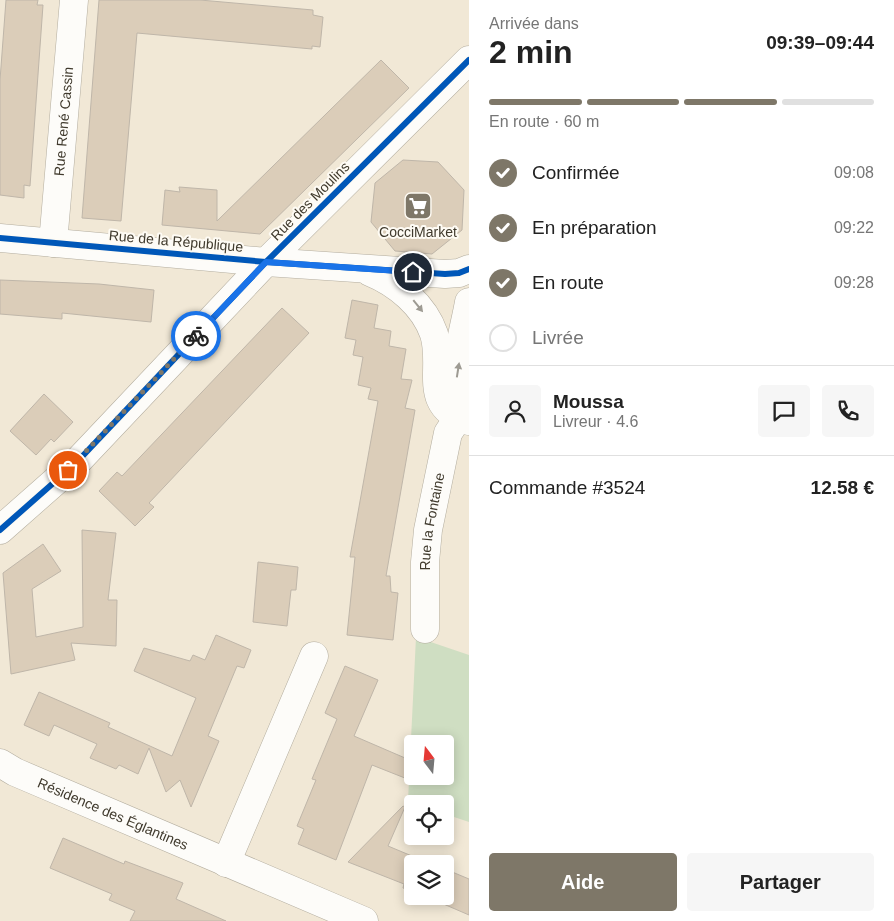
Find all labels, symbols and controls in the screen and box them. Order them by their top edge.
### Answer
text: Arrivée dans [489,15,579,32]
text: 09:39–09:44 [766,32,874,53]
text: 2 min [489,34,573,70]
street label: Rue René Cassin [51,66,76,177]
text: En route · 60 m [489,113,599,130]
street label: Rue des Moulins [267,158,353,244]
icon: check [489,159,517,187]
text: Confirmée [532,162,620,183]
text: 09:08 [834,164,874,181]
supermarket icon: CocciMarket [403,191,433,221]
icon: check [489,214,517,242]
text: En préparation [532,217,657,238]
text: 09:22 [834,219,874,236]
place label: CocciMarket [379,224,457,240]
street label: Rue de la République [108,227,244,255]
pin [392,251,434,293]
icon: home [399,258,427,286]
icon: check [489,269,517,297]
text: En route [532,272,604,293]
text: 09:28 [834,274,874,291]
one-way arrow [412,300,423,313]
courier [171,311,221,361]
icon: bike [182,322,210,350]
text: Livrée [532,327,584,348]
one-way arrow [454,362,462,378]
button: person [489,385,541,437]
button: chat [758,385,810,437]
button: phone [822,385,874,437]
text: Moussa [553,391,624,412]
text: Livreur · 4.6 [553,413,638,430]
pin [47,449,89,491]
icon: bag [54,456,82,484]
street label: Rue la Fontaine [417,471,448,570]
text: Commande #3524 [489,477,645,498]
text: 12.58 € [811,477,874,498]
north arrow [404,735,454,785]
map controls [404,735,454,905]
street label: Résidence des Églantines [35,775,191,853]
button: locate [404,795,454,845]
button: Aide [489,853,677,911]
button: Partager [687,853,874,911]
button: layers [404,855,454,905]

